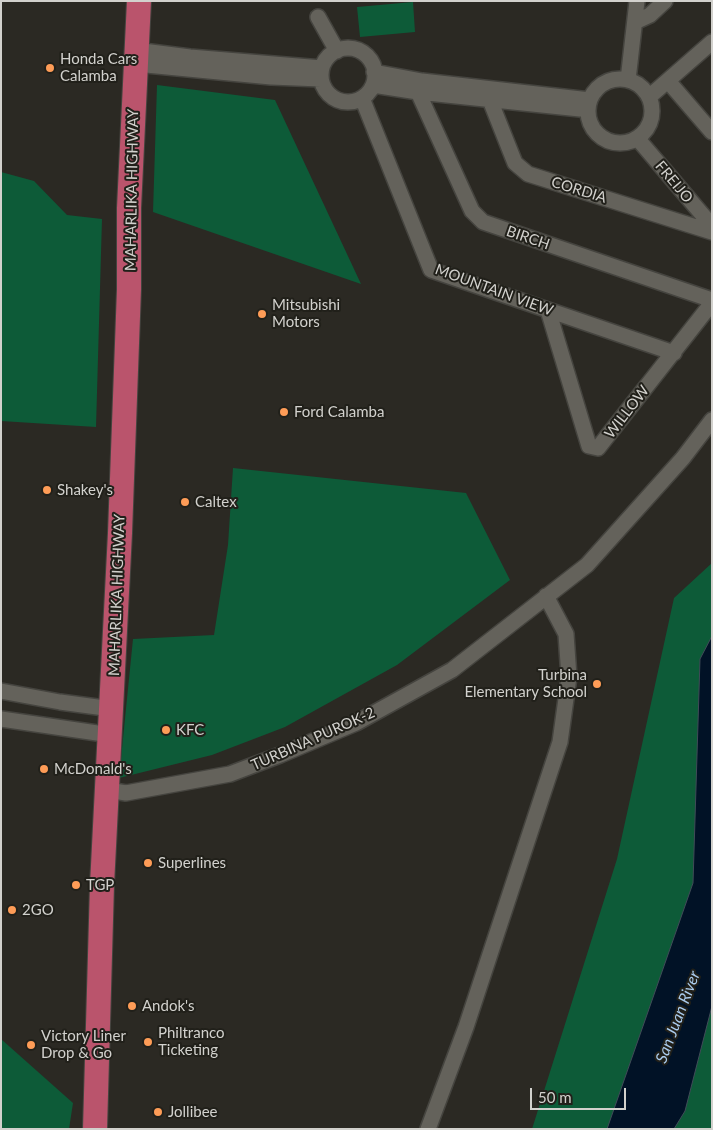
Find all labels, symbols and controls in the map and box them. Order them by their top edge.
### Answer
place label: Honda Cars Calamba [60,50,137,85]
marker: Honda Cars Calamba [44,62,56,74]
street label: MAHARLIKA HIGHWAY [122,109,142,271]
street label: FREIJO [651,157,697,207]
street label: CORDIA [549,173,609,207]
street label: BIRCH [504,222,552,254]
street label: MOUNTAIN VIEW [432,260,556,320]
place label: Mitsubishi Motors [272,296,340,331]
marker: Mitsubishi Motors [256,308,268,320]
street label: WILLOW [601,382,653,442]
place label: Ford Calamba [294,403,384,421]
marker: Ford Calamba [278,406,290,418]
place label: Shakey's [57,481,113,499]
marker: Shakey's [41,484,53,496]
place label: Caltex [195,493,237,511]
marker: Caltex [179,496,191,508]
street label: MAHARLIKA HIGHWAY [105,514,129,676]
place label: Turbina Elementary School [464,666,587,701]
marker: Turbina Elementary School [591,678,603,690]
street label: TURBINA PUROK-2 [248,704,378,774]
place label: KFC [176,721,204,739]
marker: KFC [160,724,172,736]
place label: McDonald's [54,760,132,778]
marker: McDonald's [38,763,50,775]
place label: Superlines [158,854,226,872]
marker: Superlines [142,857,154,869]
place label: TGP [86,876,114,894]
marker: TGP [70,879,82,891]
place label: 2GO [22,901,54,919]
marker: 2GO [6,904,18,916]
water label: San Juan River [652,968,704,1066]
place label: Andok's [142,997,194,1015]
marker: Andok's [126,1000,138,1012]
place label: Philtranco Ticketing [158,1024,225,1059]
place label: Victory Liner Drop & Go [41,1027,126,1062]
marker: Philtranco Ticketing [142,1036,154,1048]
marker: Victory Liner Drop & Go [25,1039,37,1051]
scale bar [533,1078,629,1110]
text: 50 m [538,1088,572,1106]
place label: Jollibee [168,1103,217,1121]
marker: Jollibee [152,1106,164,1118]

